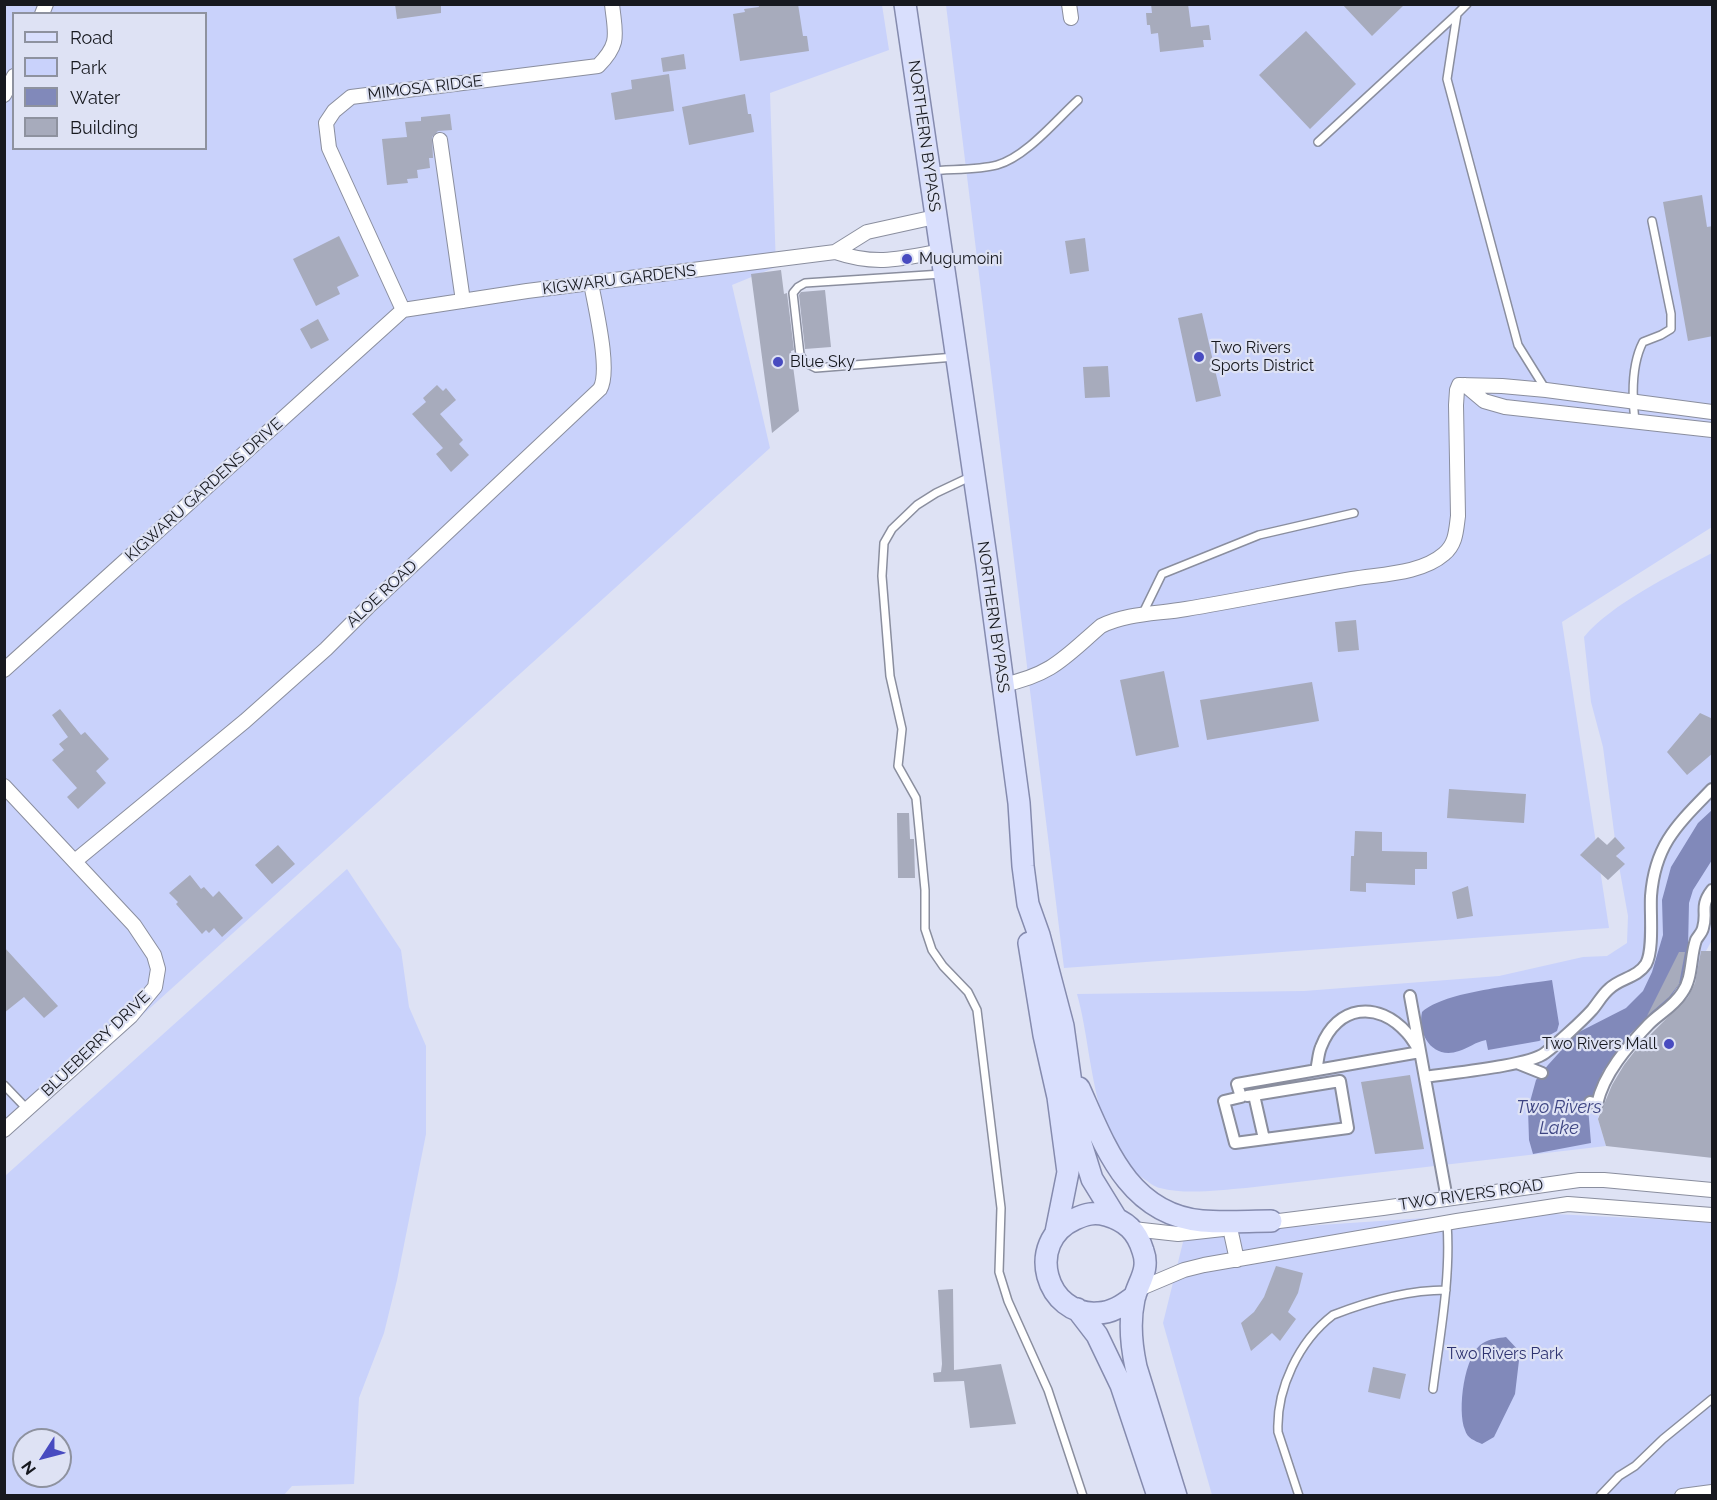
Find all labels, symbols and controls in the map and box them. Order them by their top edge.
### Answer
legend [12,12,207,150]
text: Road [70,27,113,48]
text: Park [70,57,107,78]
street label: NORTHERN BYPASS [904,59,944,213]
street label: MIMOSA RIDGE [367,71,483,105]
text: Water [70,87,120,108]
text: Building [70,117,138,138]
place label: Mugumoini [919,249,1002,269]
marker: Mugumoini [900,252,914,266]
street label: KIGWARU GARDENS [541,261,697,299]
place label: Two Rivers Sports District [1211,338,1314,376]
marker: Two Rivers Sports District [1192,350,1206,364]
place label: Blue Sky [790,352,855,372]
marker: Blue Sky [771,355,785,369]
street label: KIGWARU GARDENS DRIVE [121,414,287,566]
street label: NORTHERN BYPASS [973,540,1013,694]
street label: ALOE ROAD [343,556,421,632]
street label: BLUEBERRY DRIVE [38,987,154,1101]
place label: Two Rivers Mall [1542,1034,1657,1054]
marker: Two Rivers Mall [1662,1037,1676,1051]
water label: Two Rivers Lake [1516,1097,1602,1140]
street label: TWO RIVERS ROAD [1397,1175,1545,1215]
park label: Two Rivers Park [1447,1344,1563,1364]
north arrow [12,1428,72,1488]
text: N [17,1457,40,1478]

